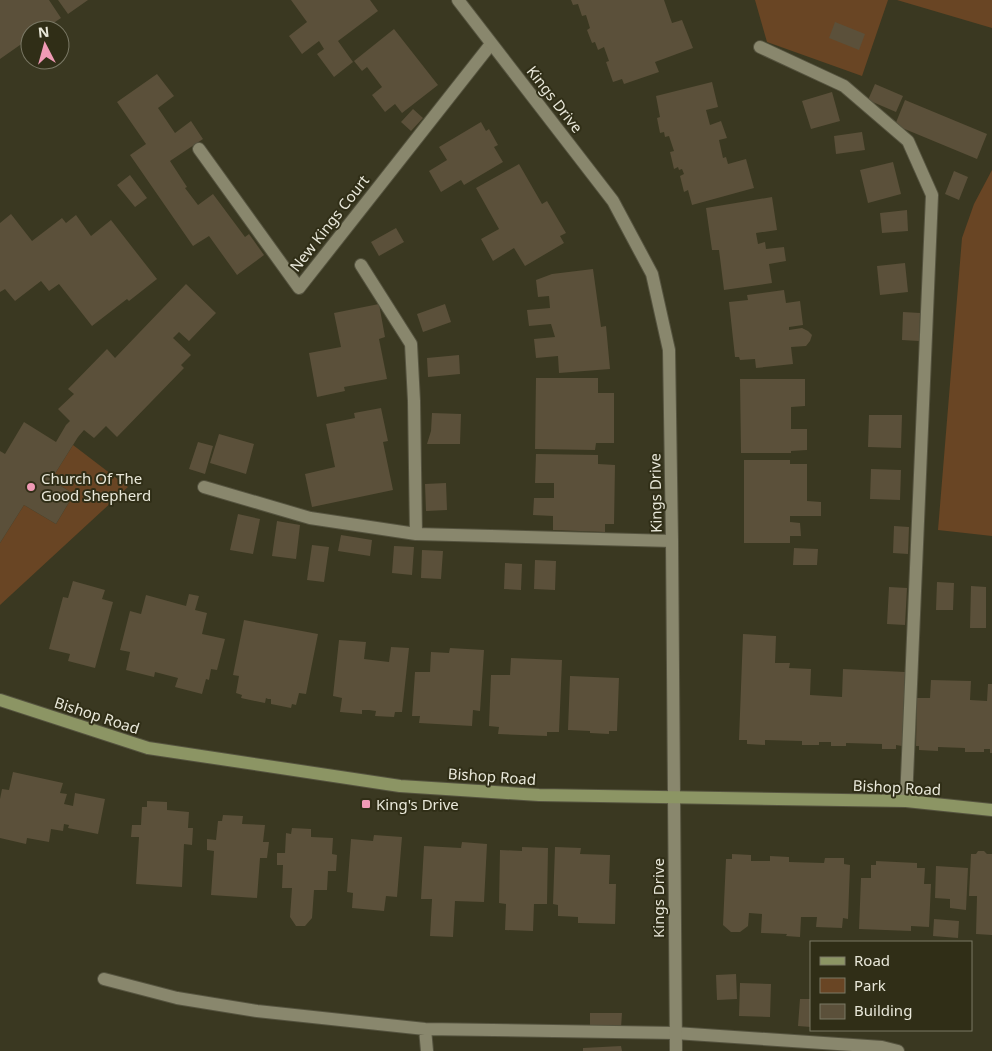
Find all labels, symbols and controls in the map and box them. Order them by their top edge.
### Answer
north arrow [20,20,70,70]
text: N [37,22,50,42]
street label: Kings Drive [523,61,587,137]
street label: New Kings Court [285,170,373,275]
street label: Kings Drive [644,453,666,533]
place label: Church Of The Good Shepherd [41,468,151,505]
marker: Church Of The Good Shepherd [25,481,37,493]
street label: Bishop Road [52,692,142,738]
street label: Bishop Road [447,763,537,789]
street label: Bishop Road [852,775,942,799]
place label: King's Drive [376,794,459,814]
marker: King's Drive [360,798,372,810]
street label: Kings Drive [648,858,668,938]
legend [810,941,972,1031]
text: Road [854,950,890,970]
text: Park [854,975,886,995]
text: Building [854,1000,912,1020]

